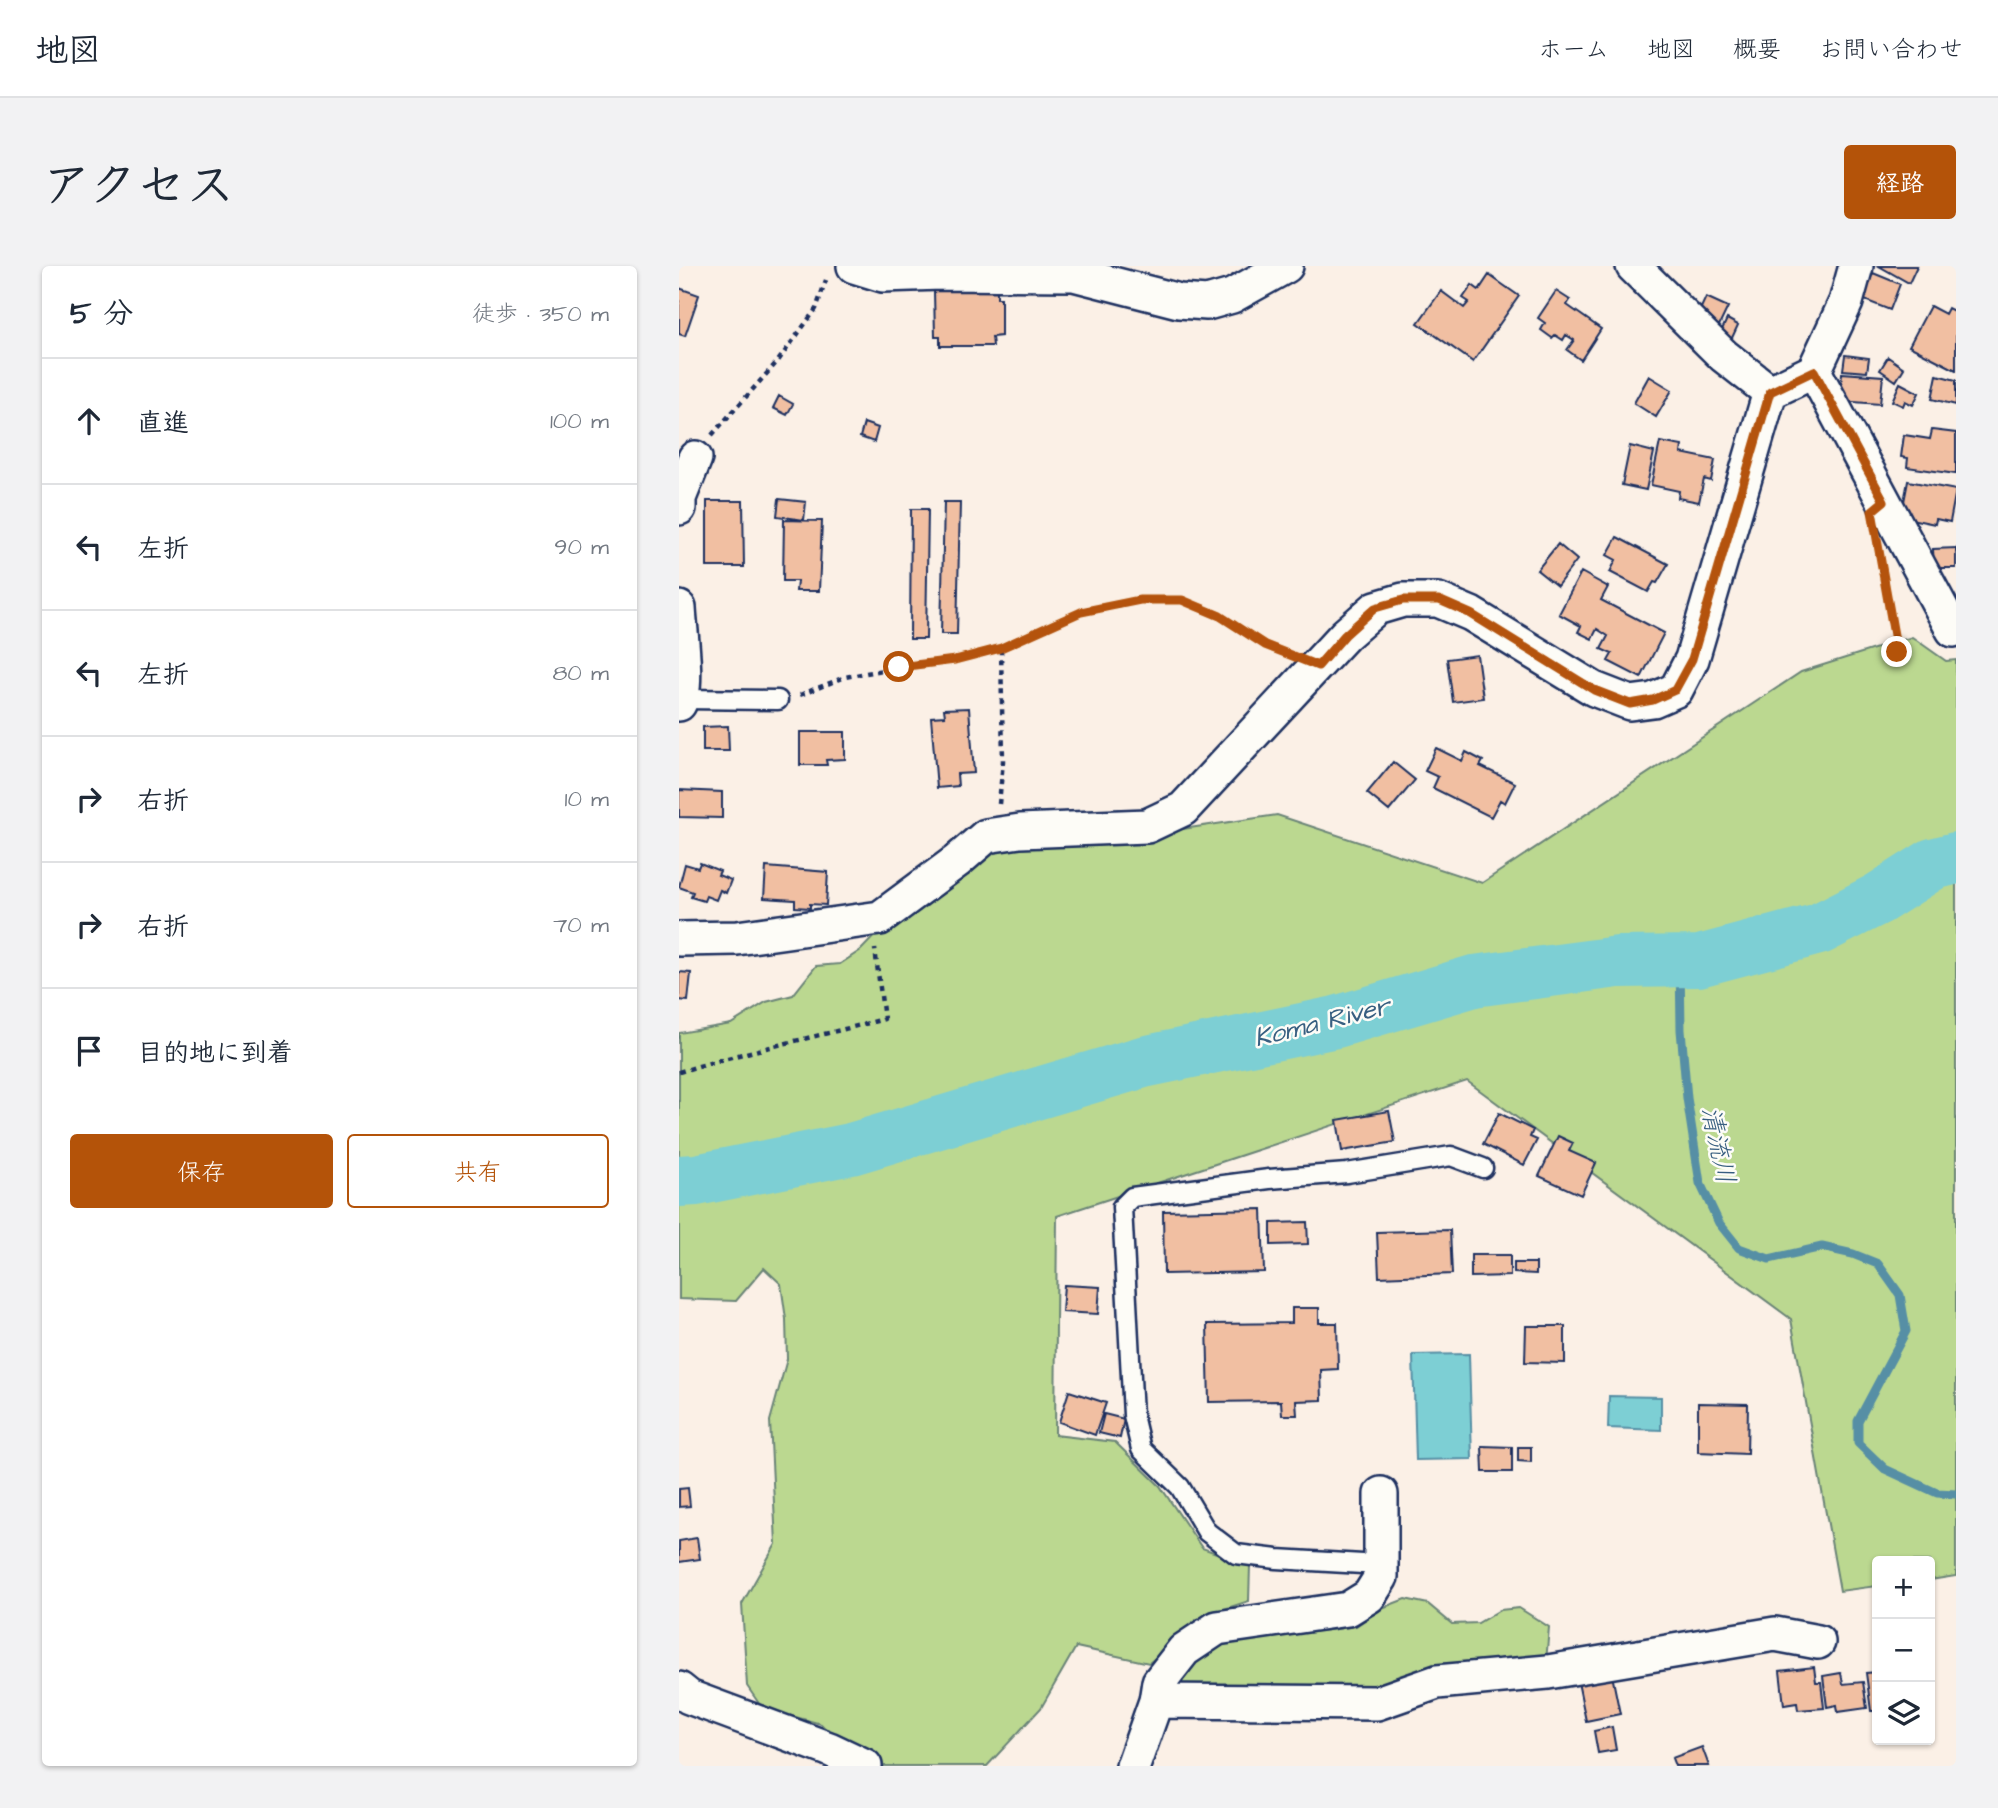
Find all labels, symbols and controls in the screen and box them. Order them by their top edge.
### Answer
text: 地図 [35,28,101,74]
text: ホーム [1538,33,1609,67]
text: 地図 [1647,33,1695,67]
text: 概要 [1733,33,1781,67]
text: お問い合わせ [1819,33,1963,67]
button: 経路 [1844,145,1956,219]
text: アクセス [42,153,235,221]
text: 5 分 [70,293,133,335]
text: 徒歩 · 350 m [472,298,609,330]
icon: ahead [70,402,108,440]
text: 直進 [137,405,189,441]
text: 100 m [550,405,609,437]
icon: left [70,528,108,566]
text: 左折 [137,531,189,567]
text: 90 m [554,531,609,563]
route end [1881,636,1912,667]
route start [883,651,914,682]
icon: left [70,654,108,692]
text: 左折 [137,657,189,693]
text: 80 m [552,657,609,689]
icon: right [70,780,108,818]
text: 右折 [137,783,189,819]
text: 10 m [564,783,609,815]
icon: right [70,906,108,944]
text: 右折 [137,909,189,945]
text: 70 m [553,909,609,941]
water label: Koma River [1250,987,1396,1056]
icon: arrive [70,1032,108,1070]
text: 目的地に到着 [137,1035,293,1071]
water label: 清流川 [1692,1103,1744,1187]
button: 保存 [70,1134,333,1208]
button: 共有 [347,1134,609,1208]
map controls [1872,1556,1935,1745]
button: + [1872,1556,1935,1619]
button: − [1872,1619,1935,1682]
button: layers [1872,1682,1935,1745]

